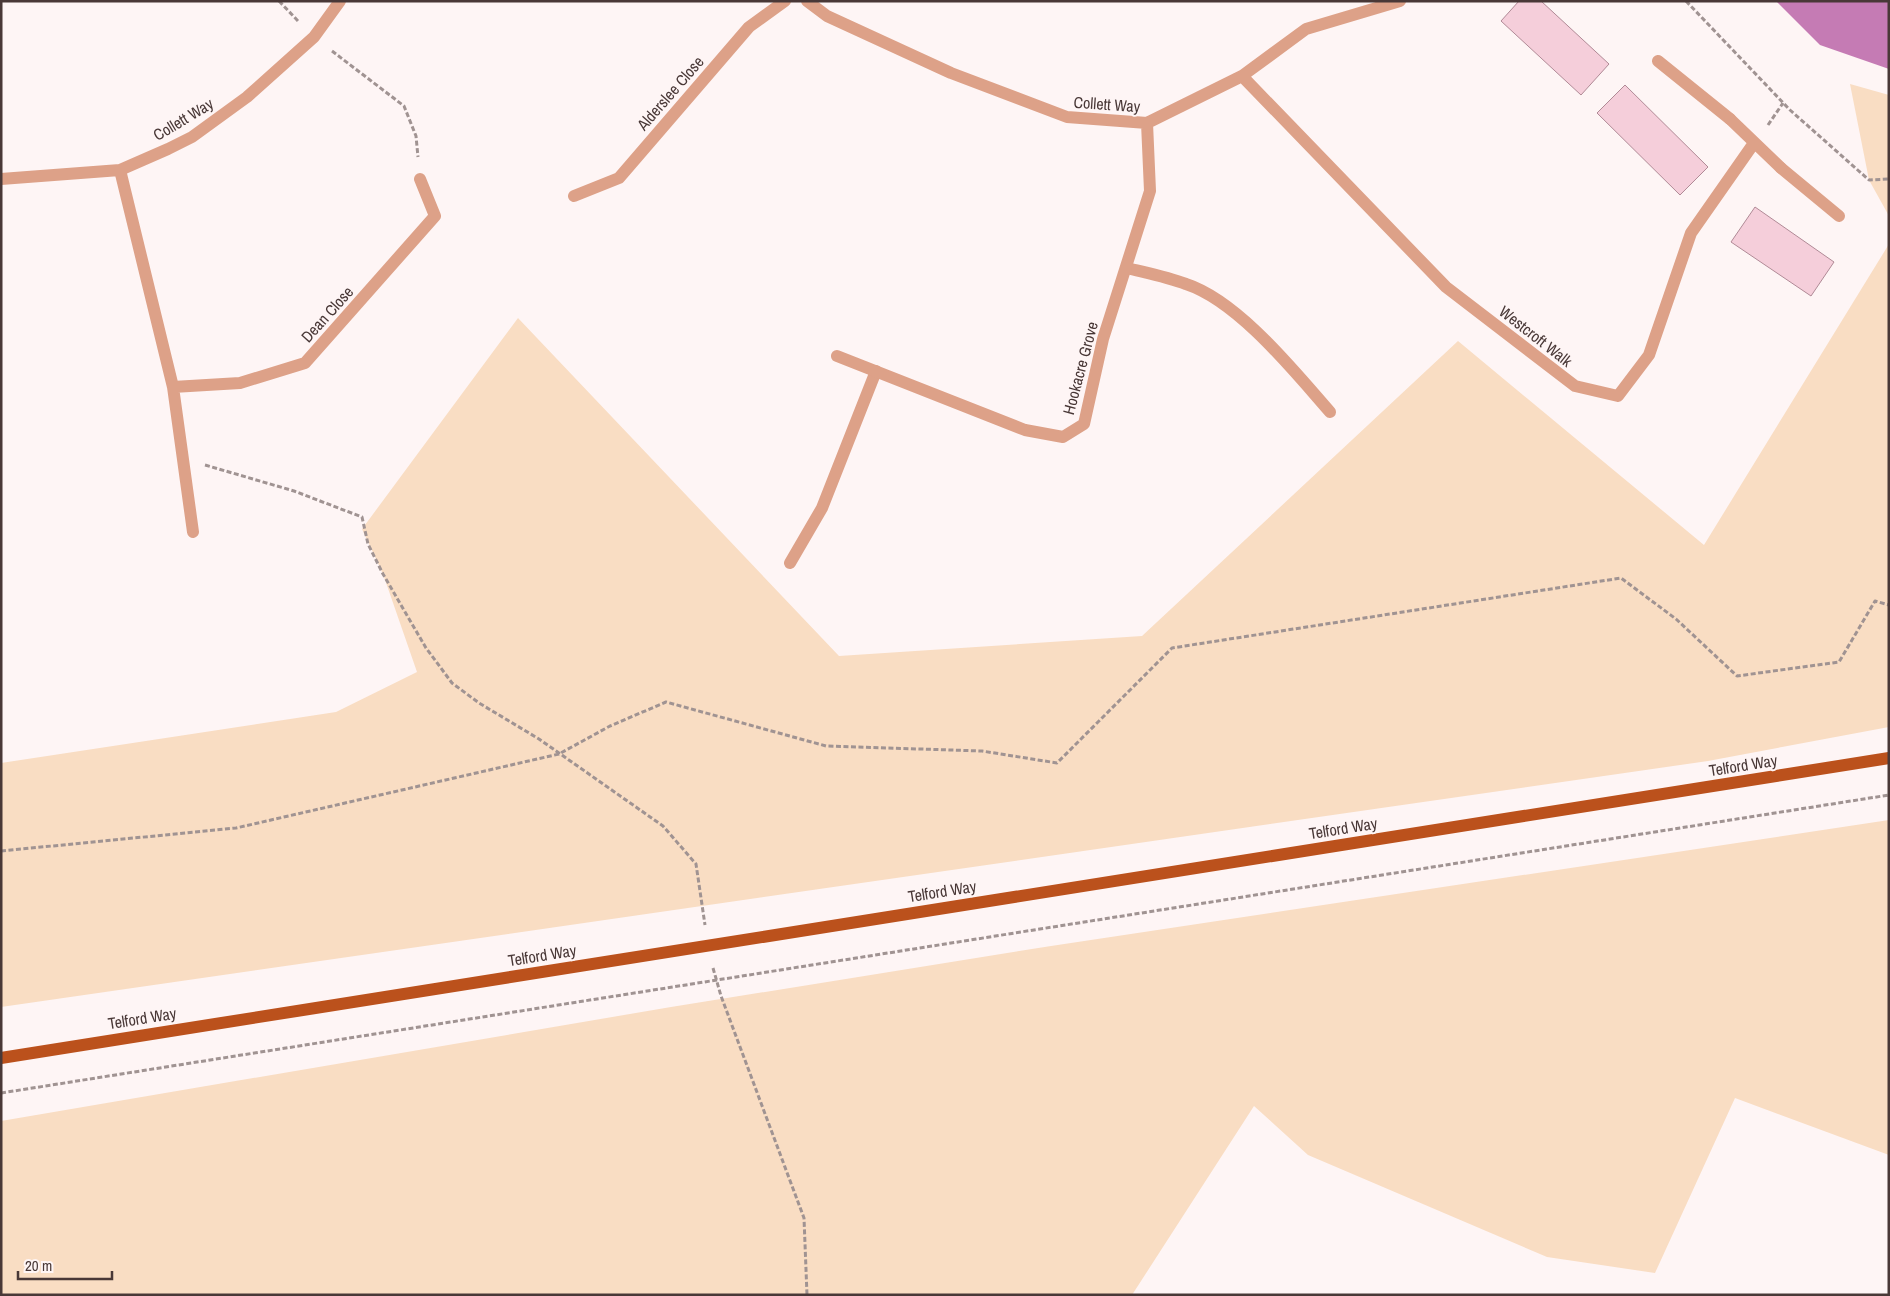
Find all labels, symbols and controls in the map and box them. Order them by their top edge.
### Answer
street label: Alderslee Close [631,51,708,136]
street label: Collett Way [1073,91,1141,117]
street label: Collett Way [149,92,218,146]
street label: Dean Close [296,281,358,347]
street label: Westcroft Walk [1495,300,1578,372]
street label: Hookacre Grove [1057,319,1103,417]
street label: Telford Way [1707,749,1779,781]
street label: Telford Way [1307,812,1379,844]
street label: Telford Way [906,875,978,907]
street label: Telford Way [506,939,578,971]
street label: Telford Way [106,1002,178,1034]
scale bar [18,1248,111,1280]
text: 20 m [25,1255,52,1276]

